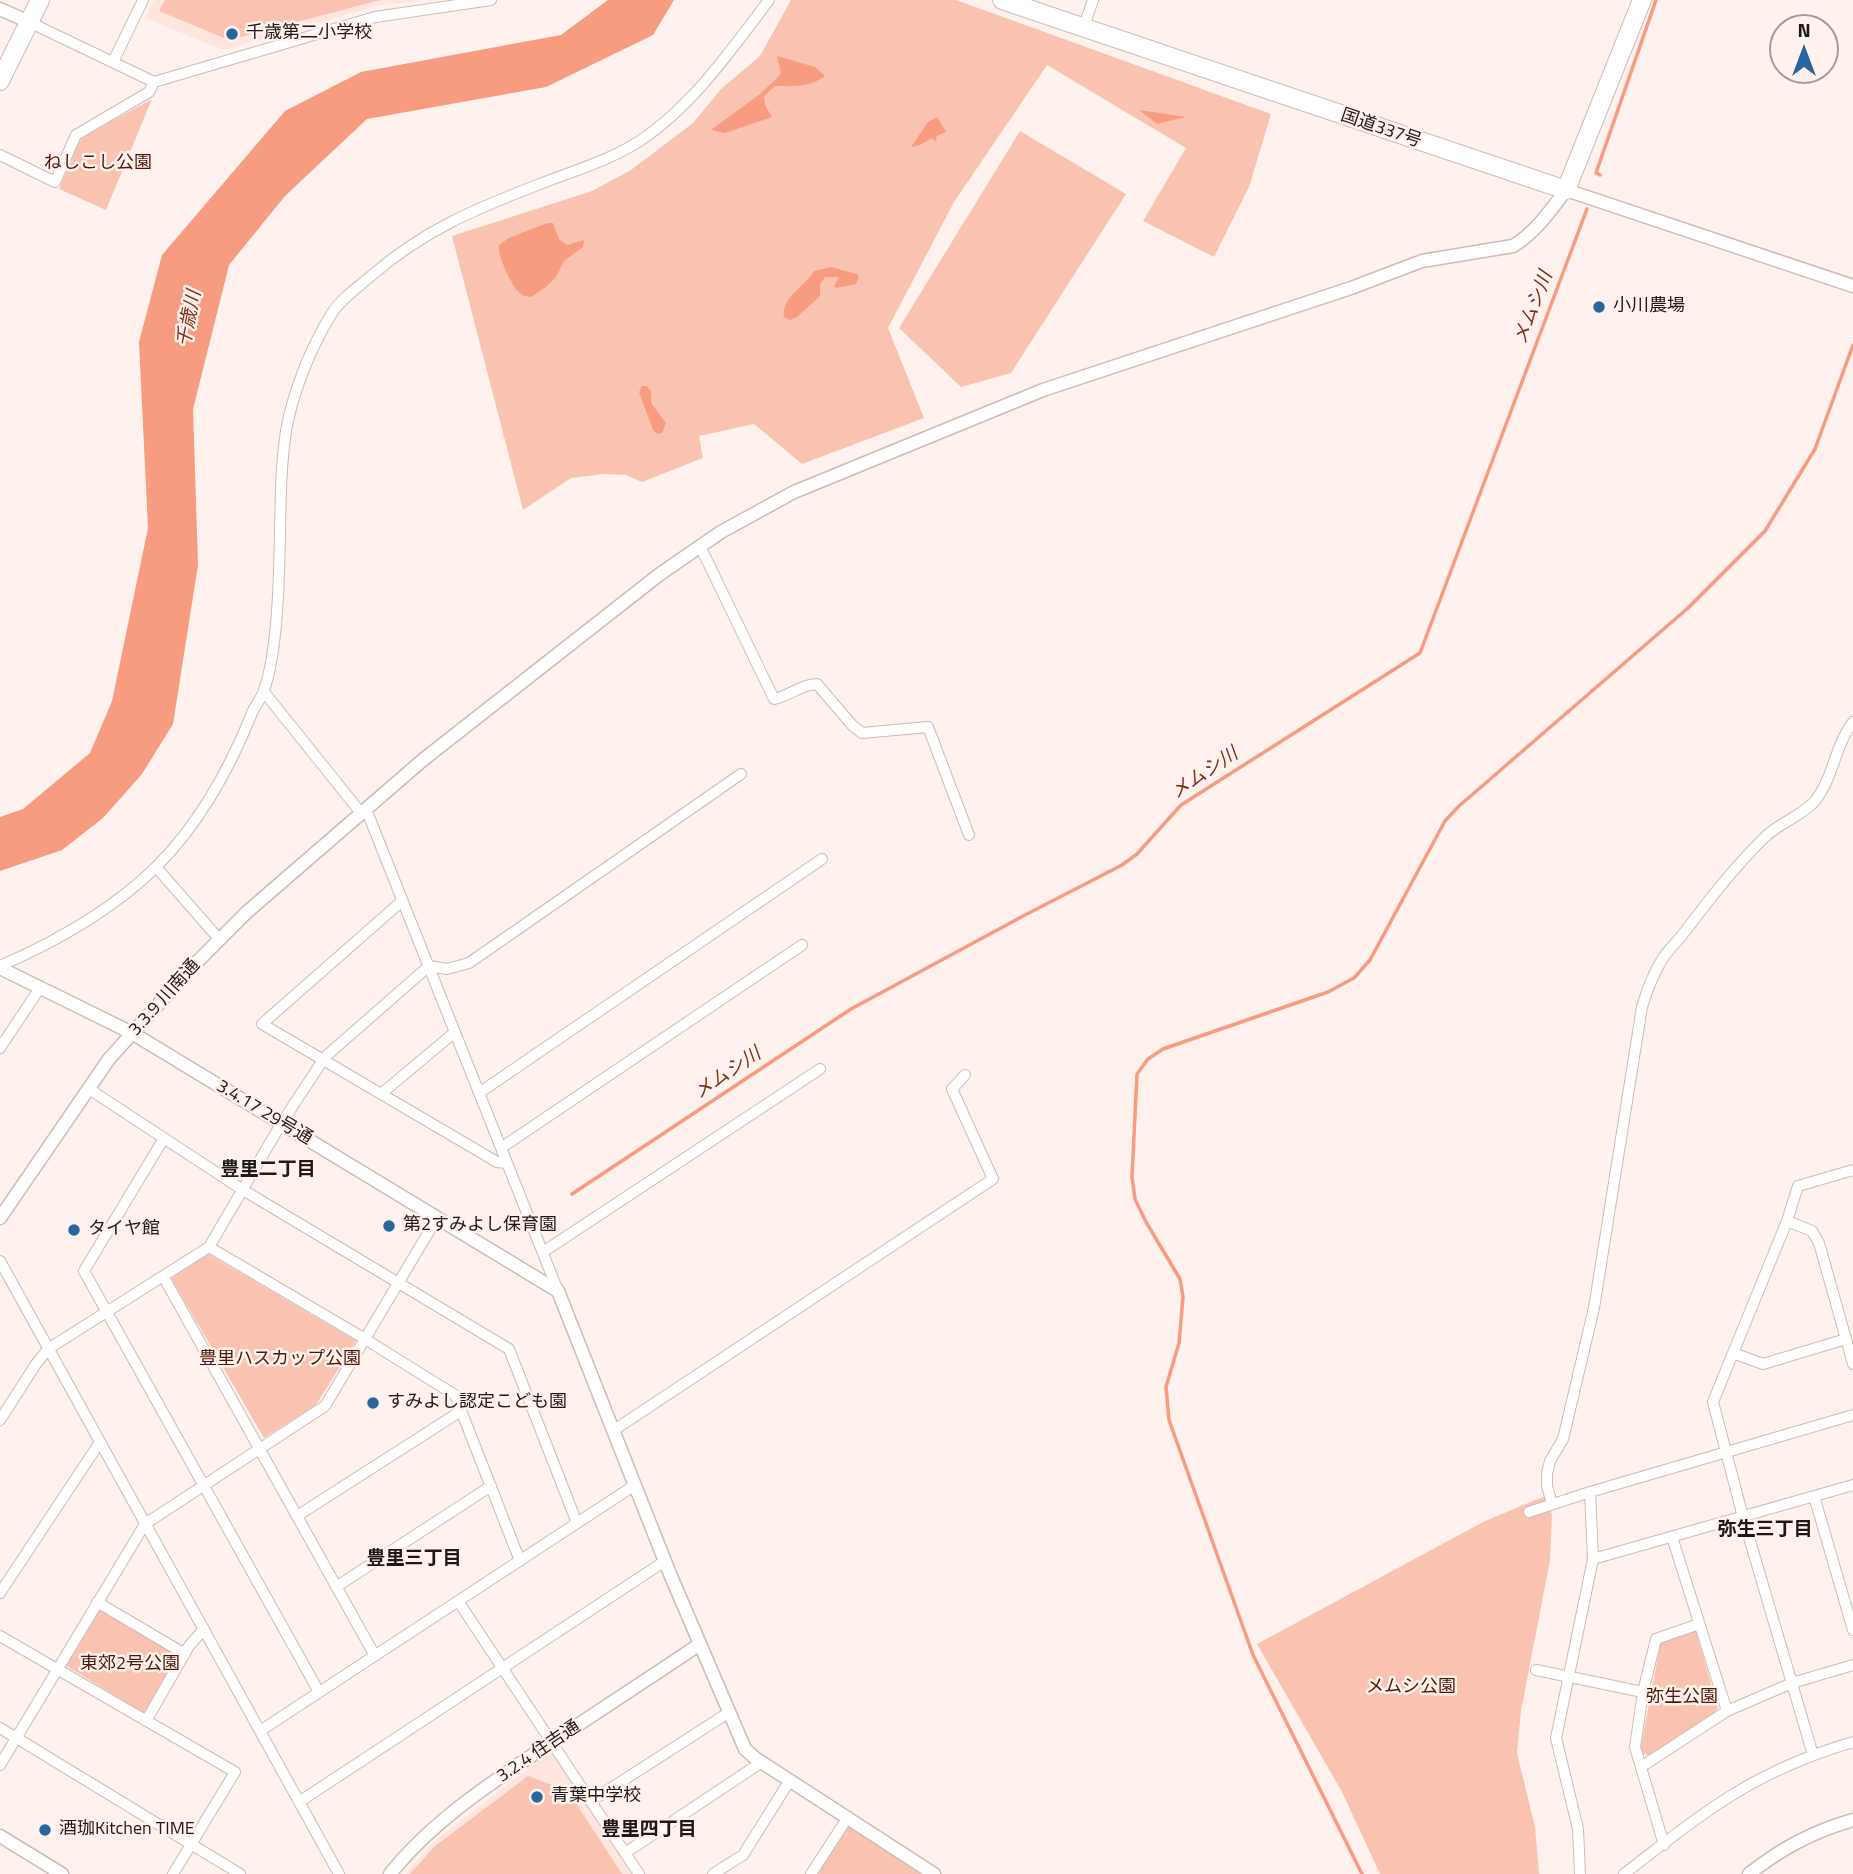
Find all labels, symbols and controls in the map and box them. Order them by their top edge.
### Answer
north arrow [1769,14,1839,84]
text: N [1797,15,1811,44]
place label: 千歳第二小学校 [246,23,372,45]
marker: 千歳第二小学校 [224,26,240,42]
street label: 国道337号 [1338,105,1424,153]
park label: ねしこし公園 [44,153,152,175]
water label: メムシ川 [1510,268,1558,348]
water label: 千歳川 [173,289,207,349]
place label: 小川農場 [1613,296,1685,318]
marker: 小川農場 [1591,299,1607,315]
water label: メムシ川 [1167,743,1243,805]
street label: 3.3.9 川南通 [125,955,205,1041]
water label: メムシ川 [690,1043,766,1105]
street label: 3.4.17 29号通 [212,1076,316,1150]
district label: 豊里二丁目 [221,1159,315,1181]
place label: 第2すみよし保育園 [403,1215,557,1237]
marker: 第2すみよし保育園 [381,1218,397,1234]
place label: タイヤ館 [88,1219,160,1241]
marker: タイヤ館 [66,1222,82,1238]
park label: 豊里ハスカップ公園 [199,1349,361,1371]
place label: すみよし認定こども園 [387,1392,567,1414]
marker: すみよし認定こども園 [365,1395,381,1411]
district label: 弥生三丁目 [1718,1519,1812,1541]
district label: 豊里三丁目 [367,1548,461,1570]
park label: 東郊2号公園 [80,1654,180,1676]
park label: メムシ公園 [1366,1677,1456,1699]
park label: 弥生公園 [1646,1687,1718,1709]
street label: 3.2.4 住吉通 [493,1716,585,1788]
place label: 青葉中学校 [551,1786,641,1808]
marker: 青葉中学校 [529,1789,545,1805]
place label: 酒珈Kitchen TIME [59,1819,195,1841]
district label: 豊里四丁目 [602,1819,696,1841]
marker: 酒珈Kitchen TIME [37,1822,53,1838]

